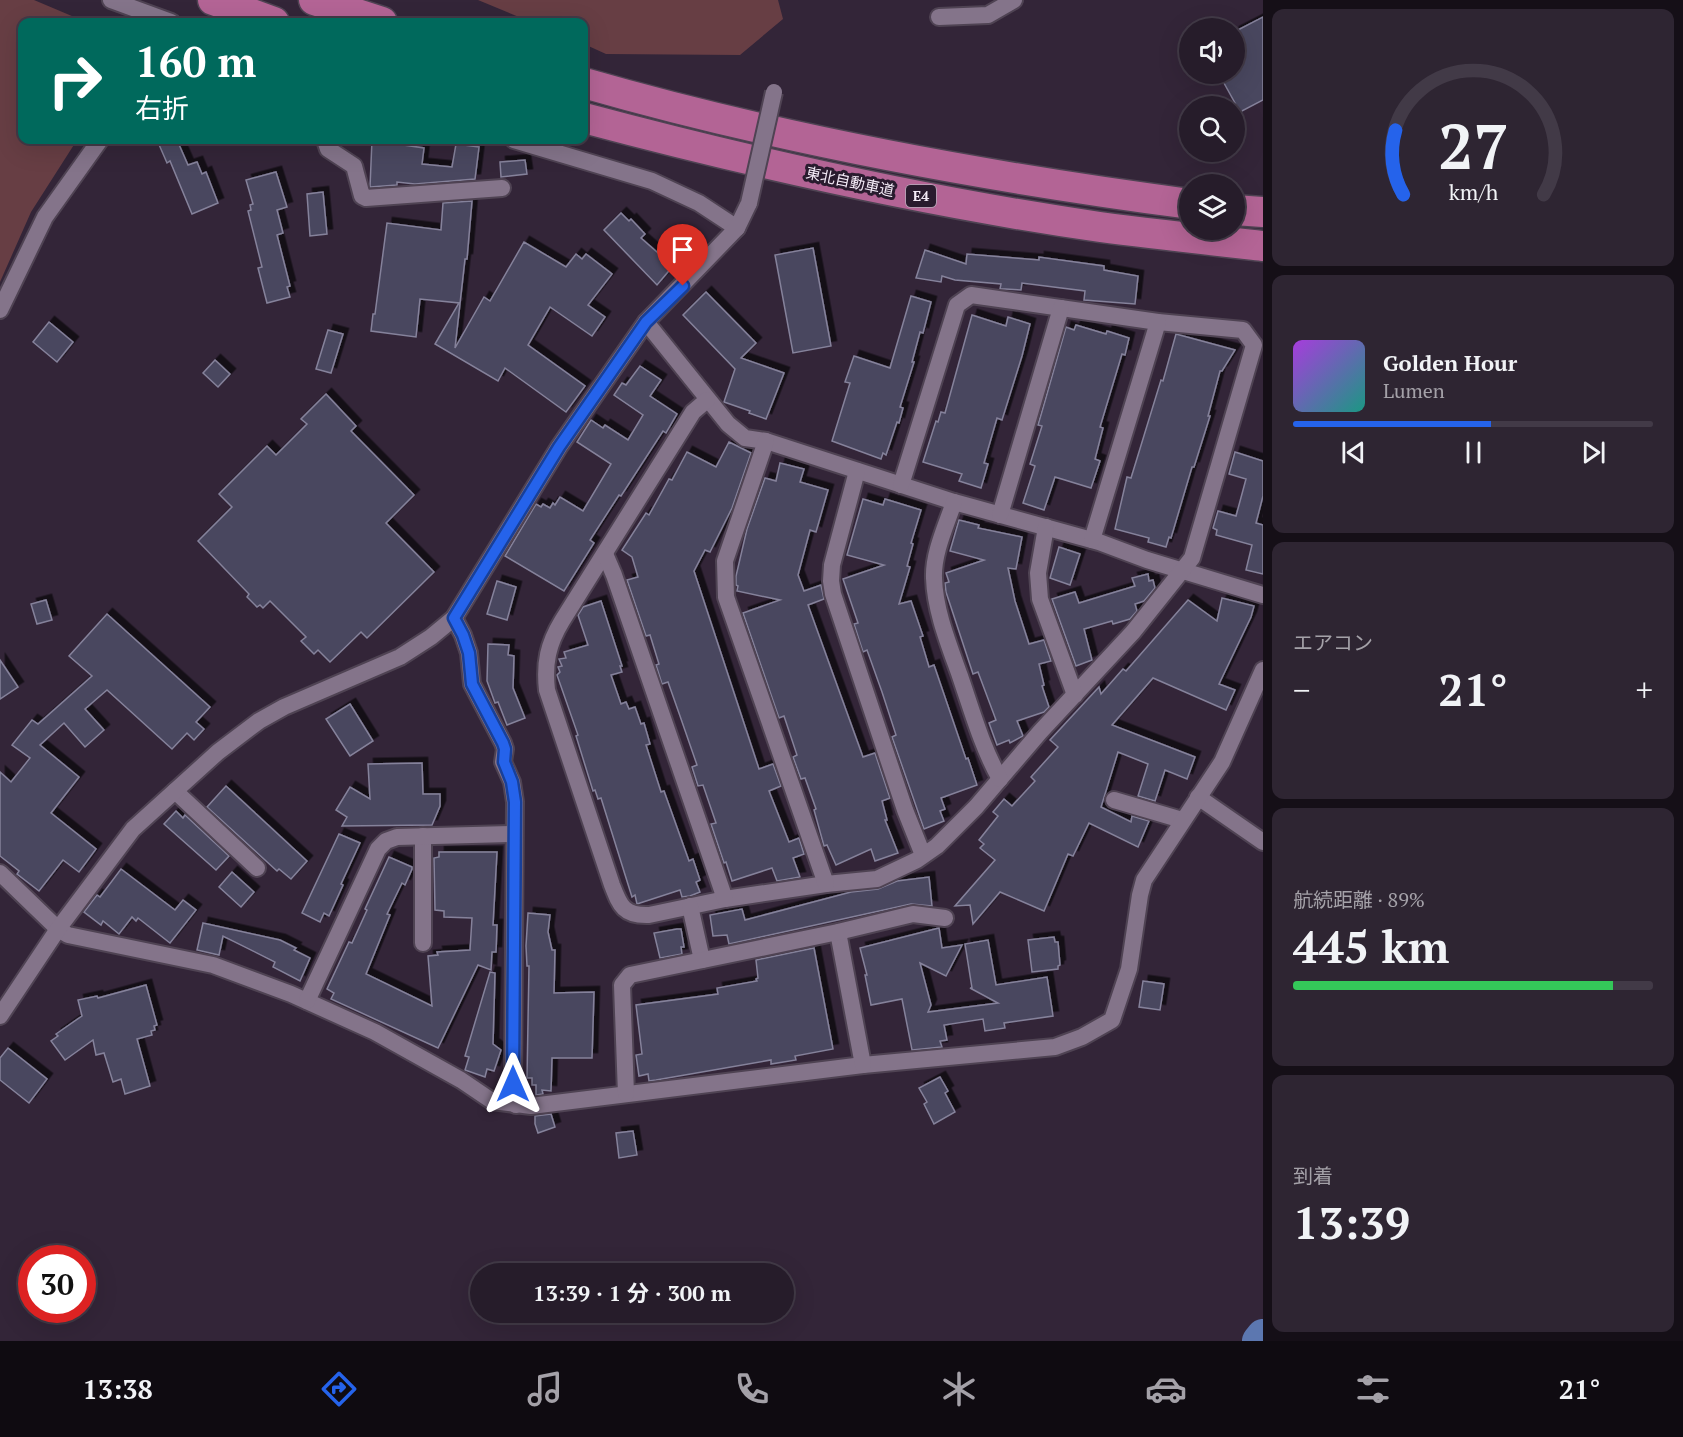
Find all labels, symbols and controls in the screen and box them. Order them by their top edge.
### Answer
map controls [1179,18,1245,240]
button: sound [1179,18,1245,84]
text: 160 m [135,33,256,89]
icon: right [36,42,114,120]
text: 右折 [135,90,189,126]
button: search [1179,96,1245,162]
text: 27 [1438,104,1508,187]
street label: 東北自動車道 [804,162,896,200]
button: layers [1179,174,1245,240]
text: km/h [1448,178,1498,206]
road number: E4 [906,185,936,207]
pin [657,224,708,286]
icon: arrive [666,233,699,266]
text: Golden Hour [1383,348,1517,377]
text: Lumen [1383,377,1445,404]
icon: previous [1337,436,1370,469]
icon: pause [1457,436,1490,469]
icon: next [1577,436,1610,469]
text: エアコン [1293,629,1373,656]
text: 21° [1438,659,1508,719]
text: − [1293,668,1311,711]
text: + [1635,668,1653,711]
text: 航続距離 · 89% [1293,886,1425,913]
text: 445 km [1293,916,1449,976]
position arrow [481,1052,545,1116]
text: 到着 [1293,1162,1333,1189]
text: 13:39 [1293,1192,1410,1252]
speed limit sign: 30 [18,1245,96,1323]
text: 13:39 · 1 分 · 300 m [533,1278,731,1307]
icon: directions [318,1368,360,1410]
icon: music [524,1368,566,1410]
icon: phone [731,1368,773,1410]
icon: climate [938,1368,980,1410]
icon: car [1145,1368,1187,1410]
icon: filters [1352,1368,1394,1410]
text: 13:38 [82,1371,153,1407]
text: 21° [1559,1371,1601,1407]

